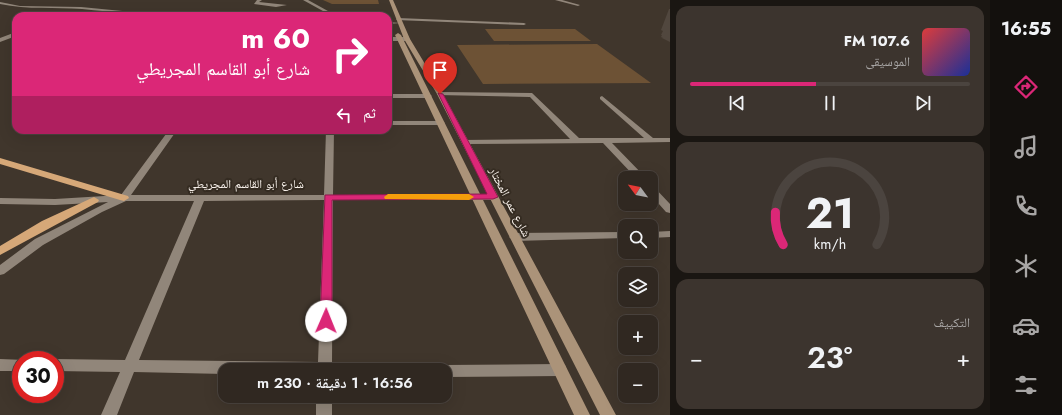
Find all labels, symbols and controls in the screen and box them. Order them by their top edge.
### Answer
text: 16:55 [1001,16,1051,42]
text: 60 m [241,18,310,59]
icon: right [324,28,376,80]
text: 107.6 FM [844,30,910,52]
text: الموسيقى [866,52,910,71]
pin [423,53,457,94]
text: شارع أبو القاسم المجريطي [136,56,310,82]
icon: arrive [429,59,451,81]
icon: directions [1012,73,1040,101]
icon: previous [726,92,748,114]
icon: pause [819,92,841,114]
icon: next [912,92,934,114]
text: ثم [363,102,376,124]
icon: left [333,104,355,126]
icon: music [1012,133,1040,161]
street label: شارع عمر المختار [484,163,535,240]
north arrow [618,171,658,211]
map controls [618,171,658,403]
street label: شارع أبو القاسم المجريطي [188,175,304,194]
text: 21 [806,183,854,244]
icon: phone [1012,192,1040,220]
button: search [618,219,658,259]
text: km/h [814,234,846,254]
icon: climate [1012,252,1040,280]
button: layers [618,267,658,307]
position arrow [305,300,347,342]
icon: car [1012,312,1040,340]
text: التكييف [934,313,970,332]
button: + [618,315,658,355]
text: 23° [807,336,852,379]
text: − [690,342,703,374]
text: + [956,342,970,374]
speed limit sign: 30 [12,351,64,403]
button: − [618,363,658,403]
icon: filters [1012,371,1040,399]
text: 16:56 · 1 دقيقة · 230 m [257,372,413,394]

